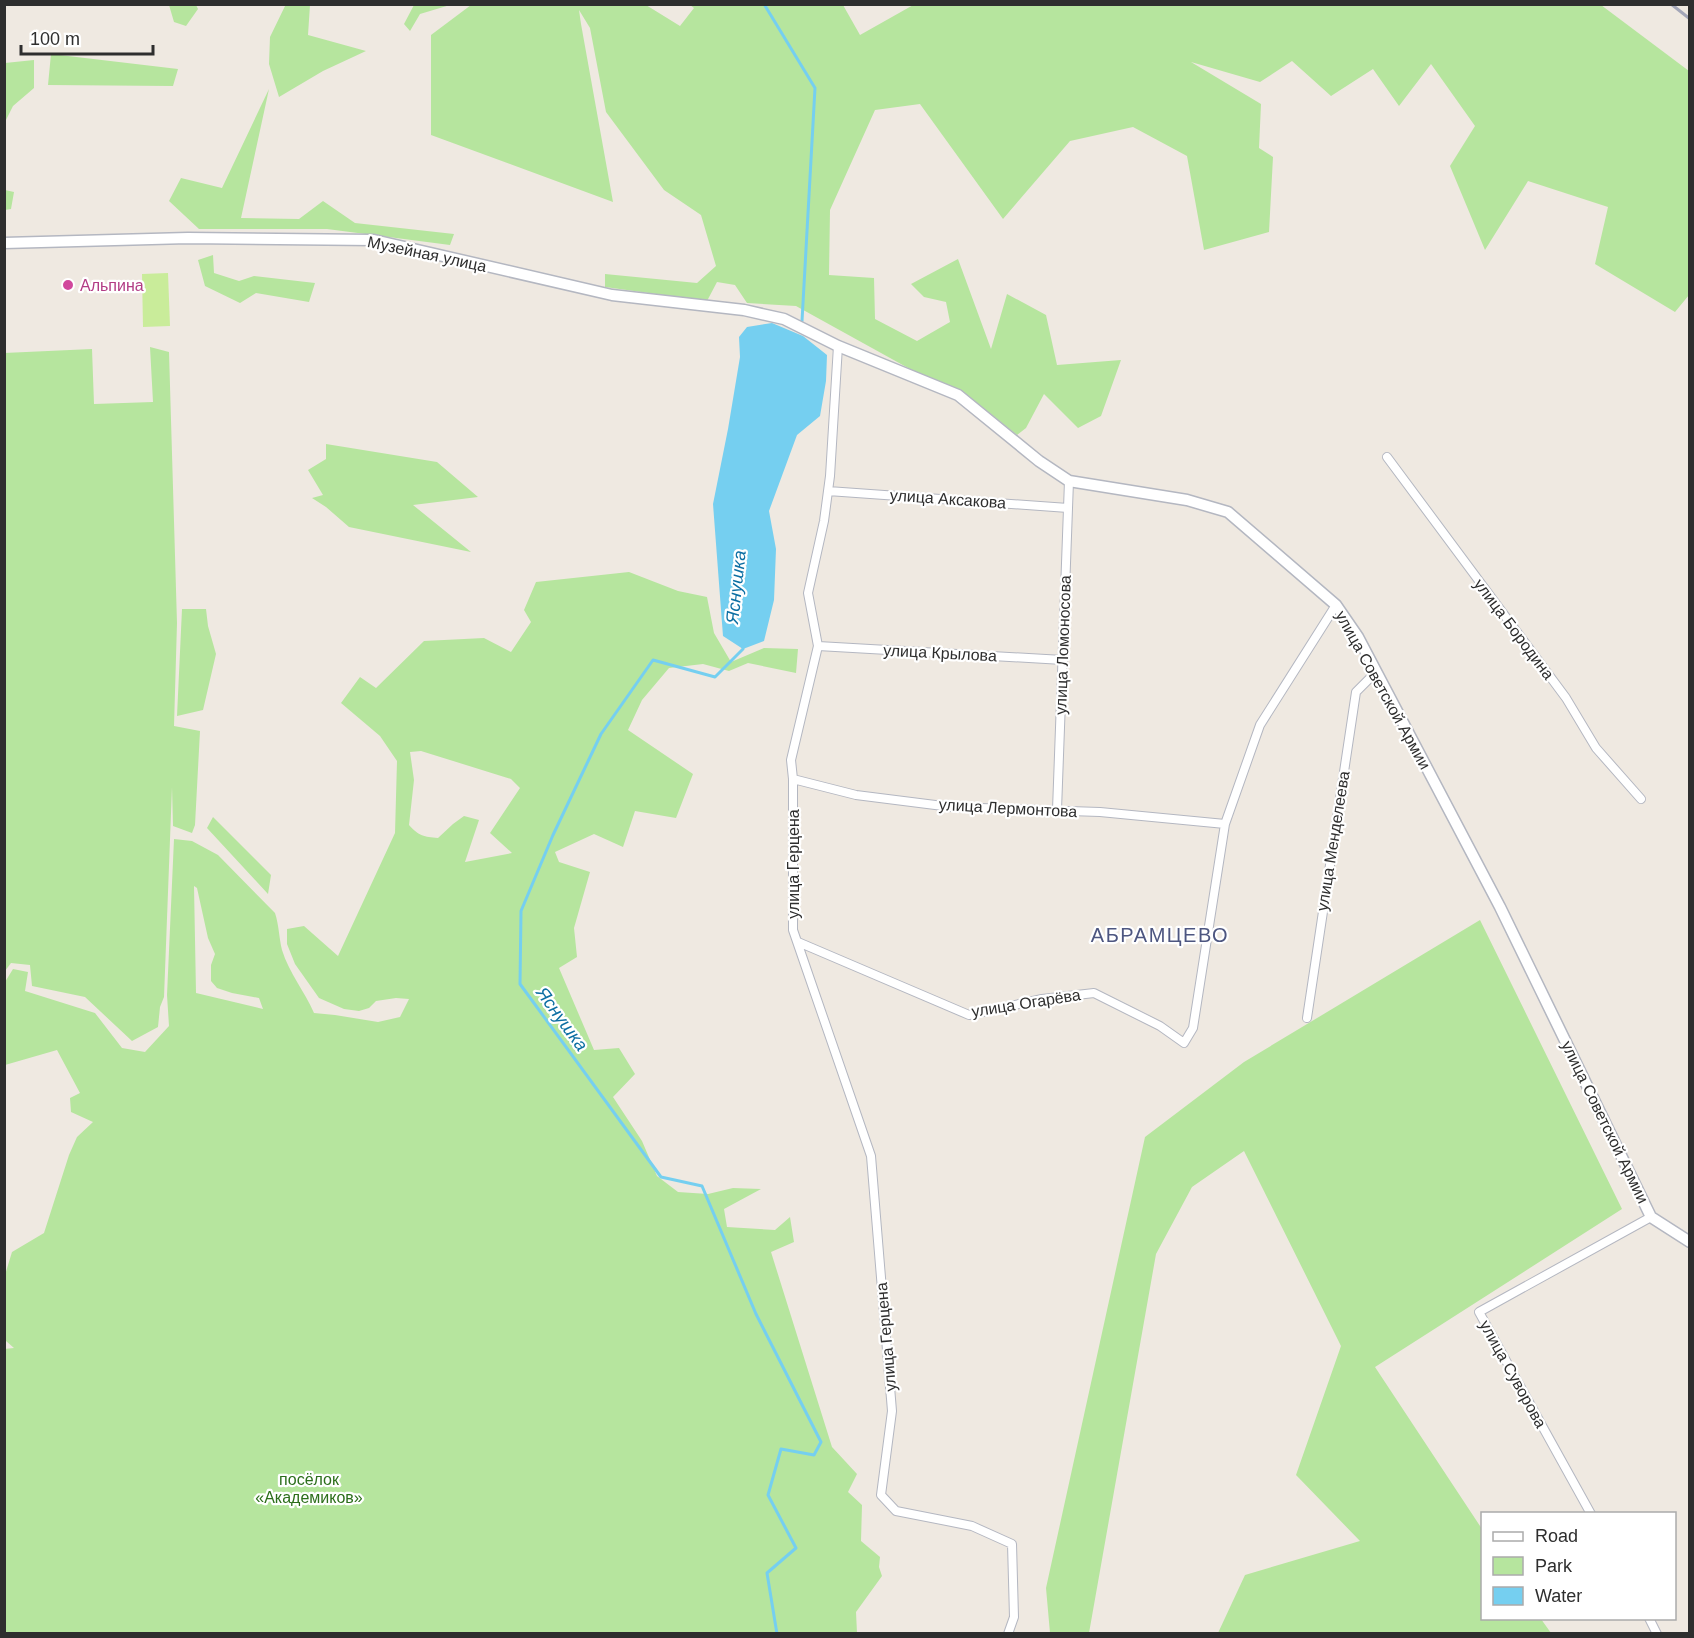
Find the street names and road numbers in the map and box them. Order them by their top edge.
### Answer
street label: Музейная улица [366,233,488,275]
street label: улица Аксакова [889,486,1007,512]
street label: улица Ломоносова [1052,575,1074,715]
street label: улица Бородина [1471,575,1557,683]
street label: улица Советской Армии [1332,608,1434,772]
street label: улица Крылова [883,642,997,664]
street label: улица Менделеева [1314,770,1352,912]
street label: улица Лермонтова [938,796,1078,820]
street label: улица Герцена [785,809,802,919]
street label: улица Огарёва [970,986,1082,1020]
street label: улица Советской Армии [1558,1038,1652,1206]
street label: улица Герцена [873,1282,899,1392]
street label: улица Суворова [1476,1317,1550,1431]

